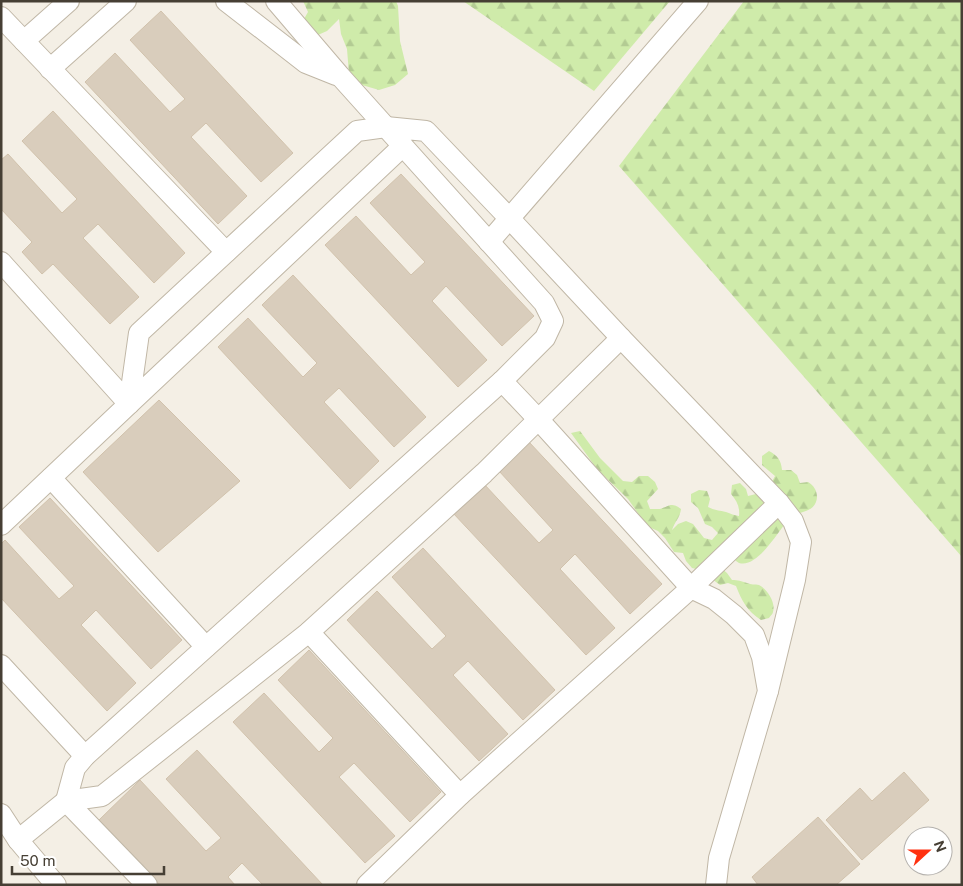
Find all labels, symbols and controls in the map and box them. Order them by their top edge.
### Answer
north arrow [903,826,953,876]
text: N [931,838,950,854]
scale bar [12,844,165,876]
text: 50 m [20,852,55,869]

